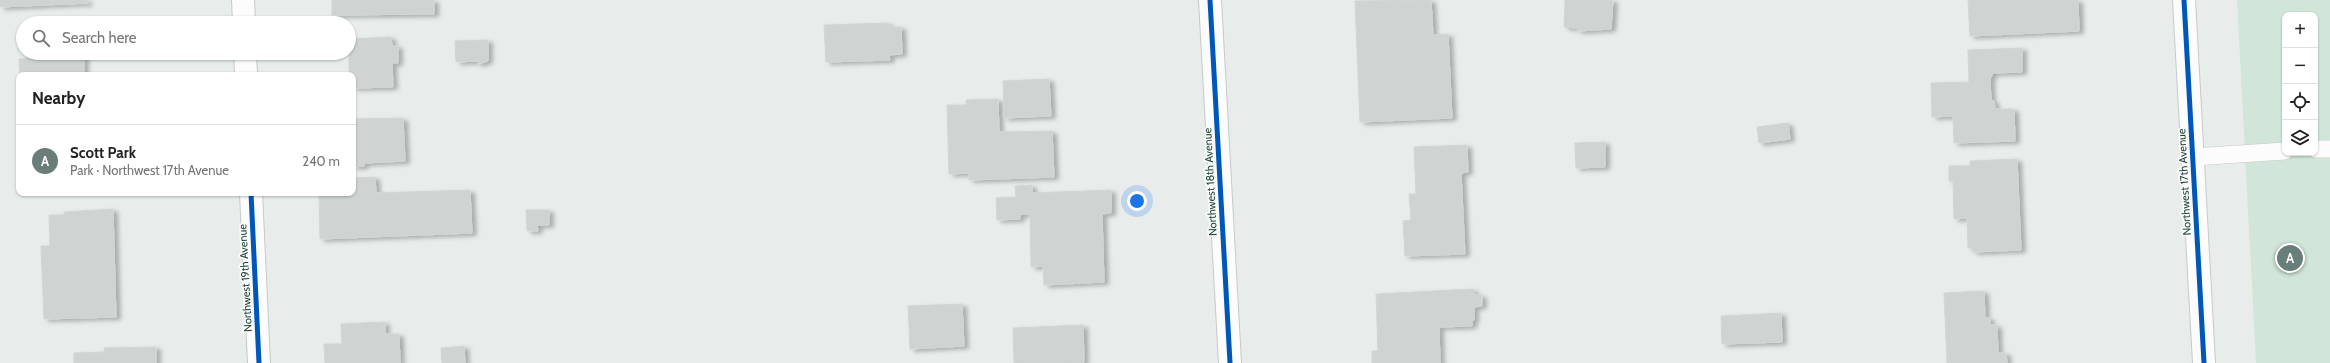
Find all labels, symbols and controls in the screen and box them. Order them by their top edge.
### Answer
map controls [2282,12,2318,156]
button: + [2282,12,2318,48]
search box [16,16,356,60]
icon: search [30,27,52,49]
text: Search here [62,29,137,47]
button: − [2282,48,2318,84]
button: locate [2282,84,2318,120]
text: Nearby [32,88,85,108]
button: layers [2282,120,2318,156]
street label: Northwest 18th Avenue [1200,127,1220,236]
street label: Northwest 17th Avenue [2174,128,2194,236]
text: Scott Park [70,144,136,162]
text: A [41,153,49,169]
text: 240 m [302,153,340,169]
text: Park · Northwest 17th Avenue [70,162,229,178]
your location [1127,191,1147,211]
street label: Northwest 19th Avenue [235,223,255,332]
pin: A [2277,243,2303,273]

